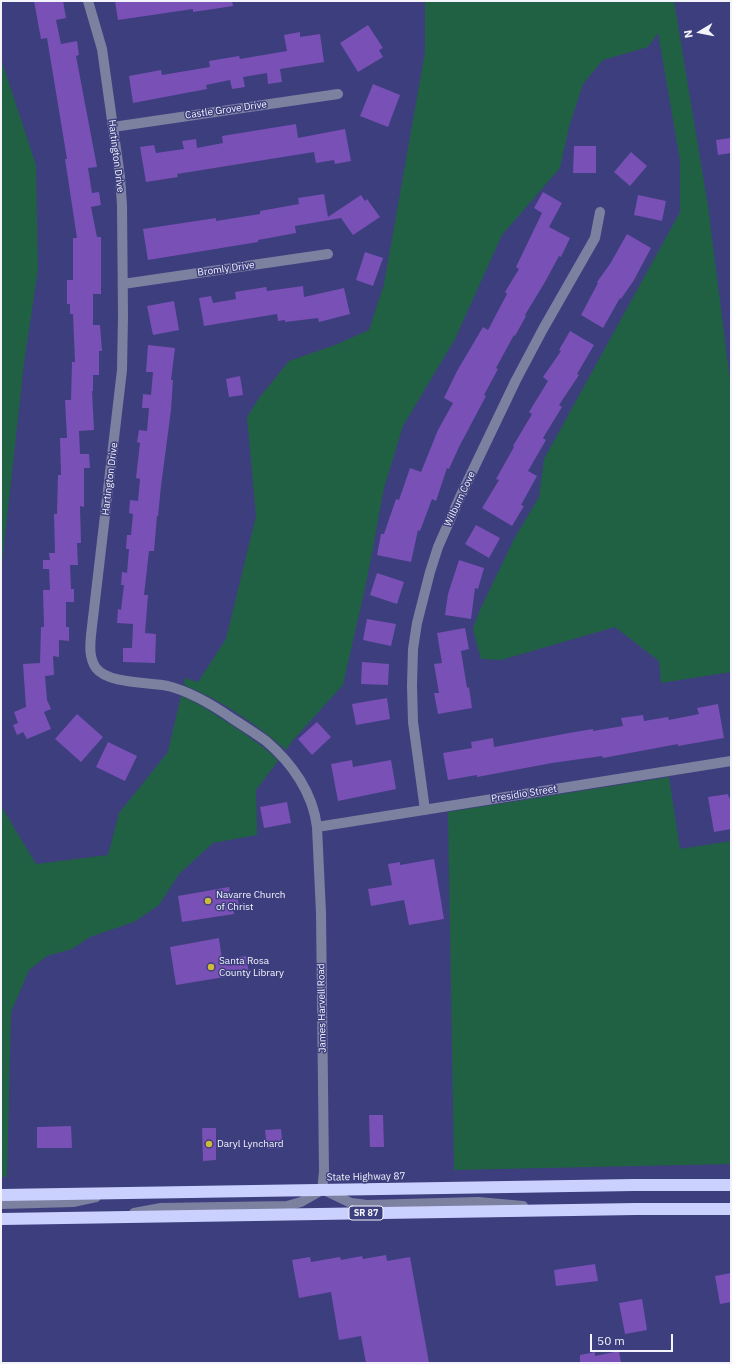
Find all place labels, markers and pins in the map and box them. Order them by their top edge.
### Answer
place label: Navarre Church of Christ [216,889,286,912]
marker: Navarre Church of Christ [203,896,213,906]
place label: Santa Rosa County Library [219,955,284,978]
marker: Santa Rosa County Library [206,962,216,972]
place label: Daryl Lynchard [217,1138,284,1150]
marker: Daryl Lynchard [204,1139,214,1149]

